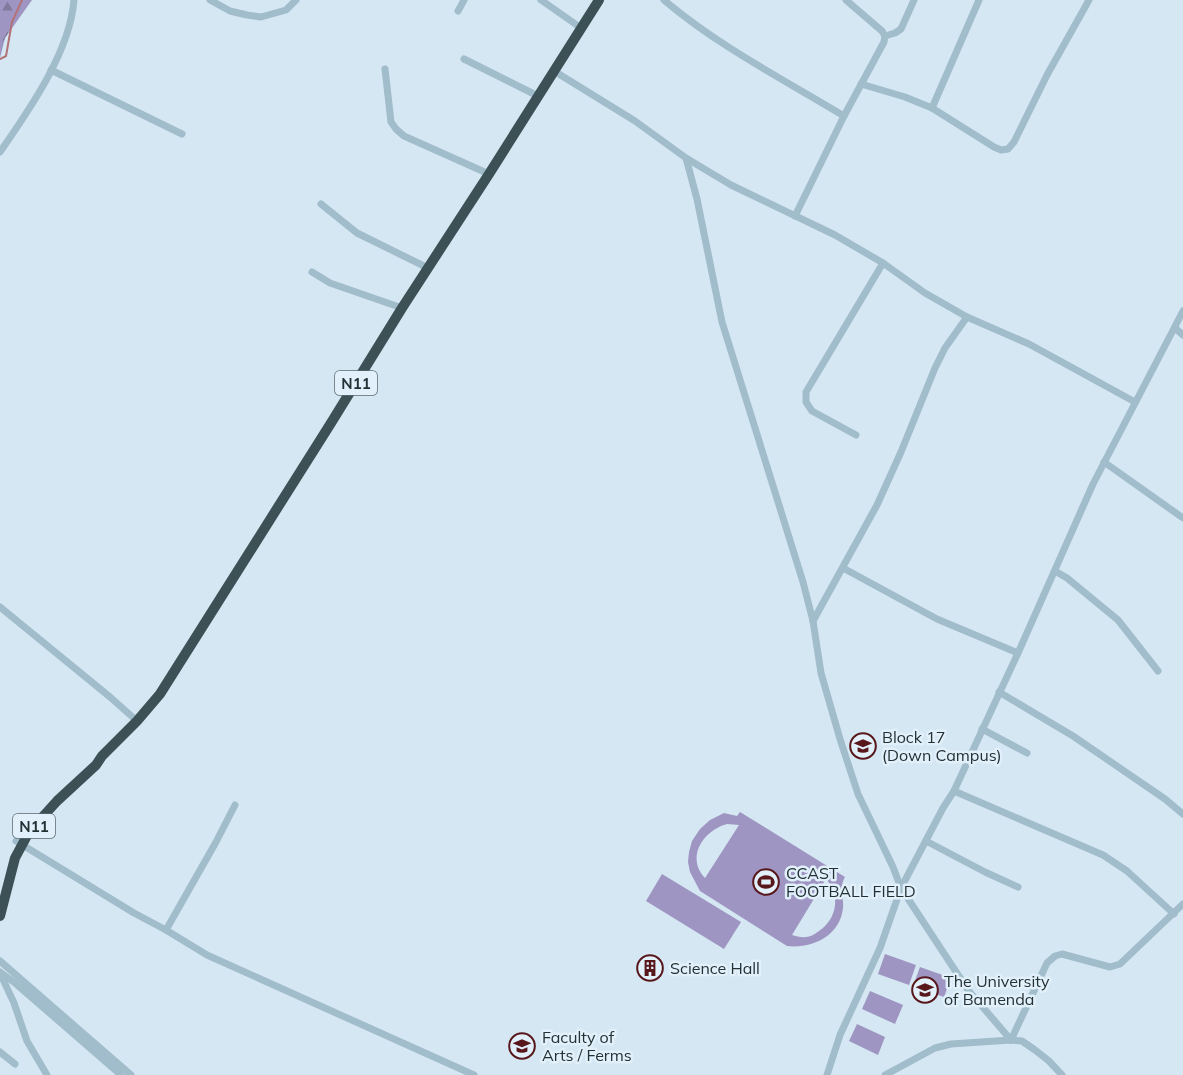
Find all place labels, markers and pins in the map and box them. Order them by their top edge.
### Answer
place label: Block 17 (Down Campus) [882,727,1002,765]
school or university icon: Block 17 (Down Campus) [848,731,878,761]
place label: CCAST FOOTBALL FIELD [786,863,916,901]
sports icon: CCAST FOOTBALL FIELD [751,867,781,897]
building icon: Science Hall [635,953,665,983]
place label: Science Hall [670,958,760,978]
place label: The University of Bamenda [944,971,1050,1009]
school or university icon: The University of Bamenda [910,975,940,1005]
place label: Faculty of Arts / Ferms [542,1027,632,1065]
school or university icon: Faculty of Arts / Ferms [507,1031,537,1061]

